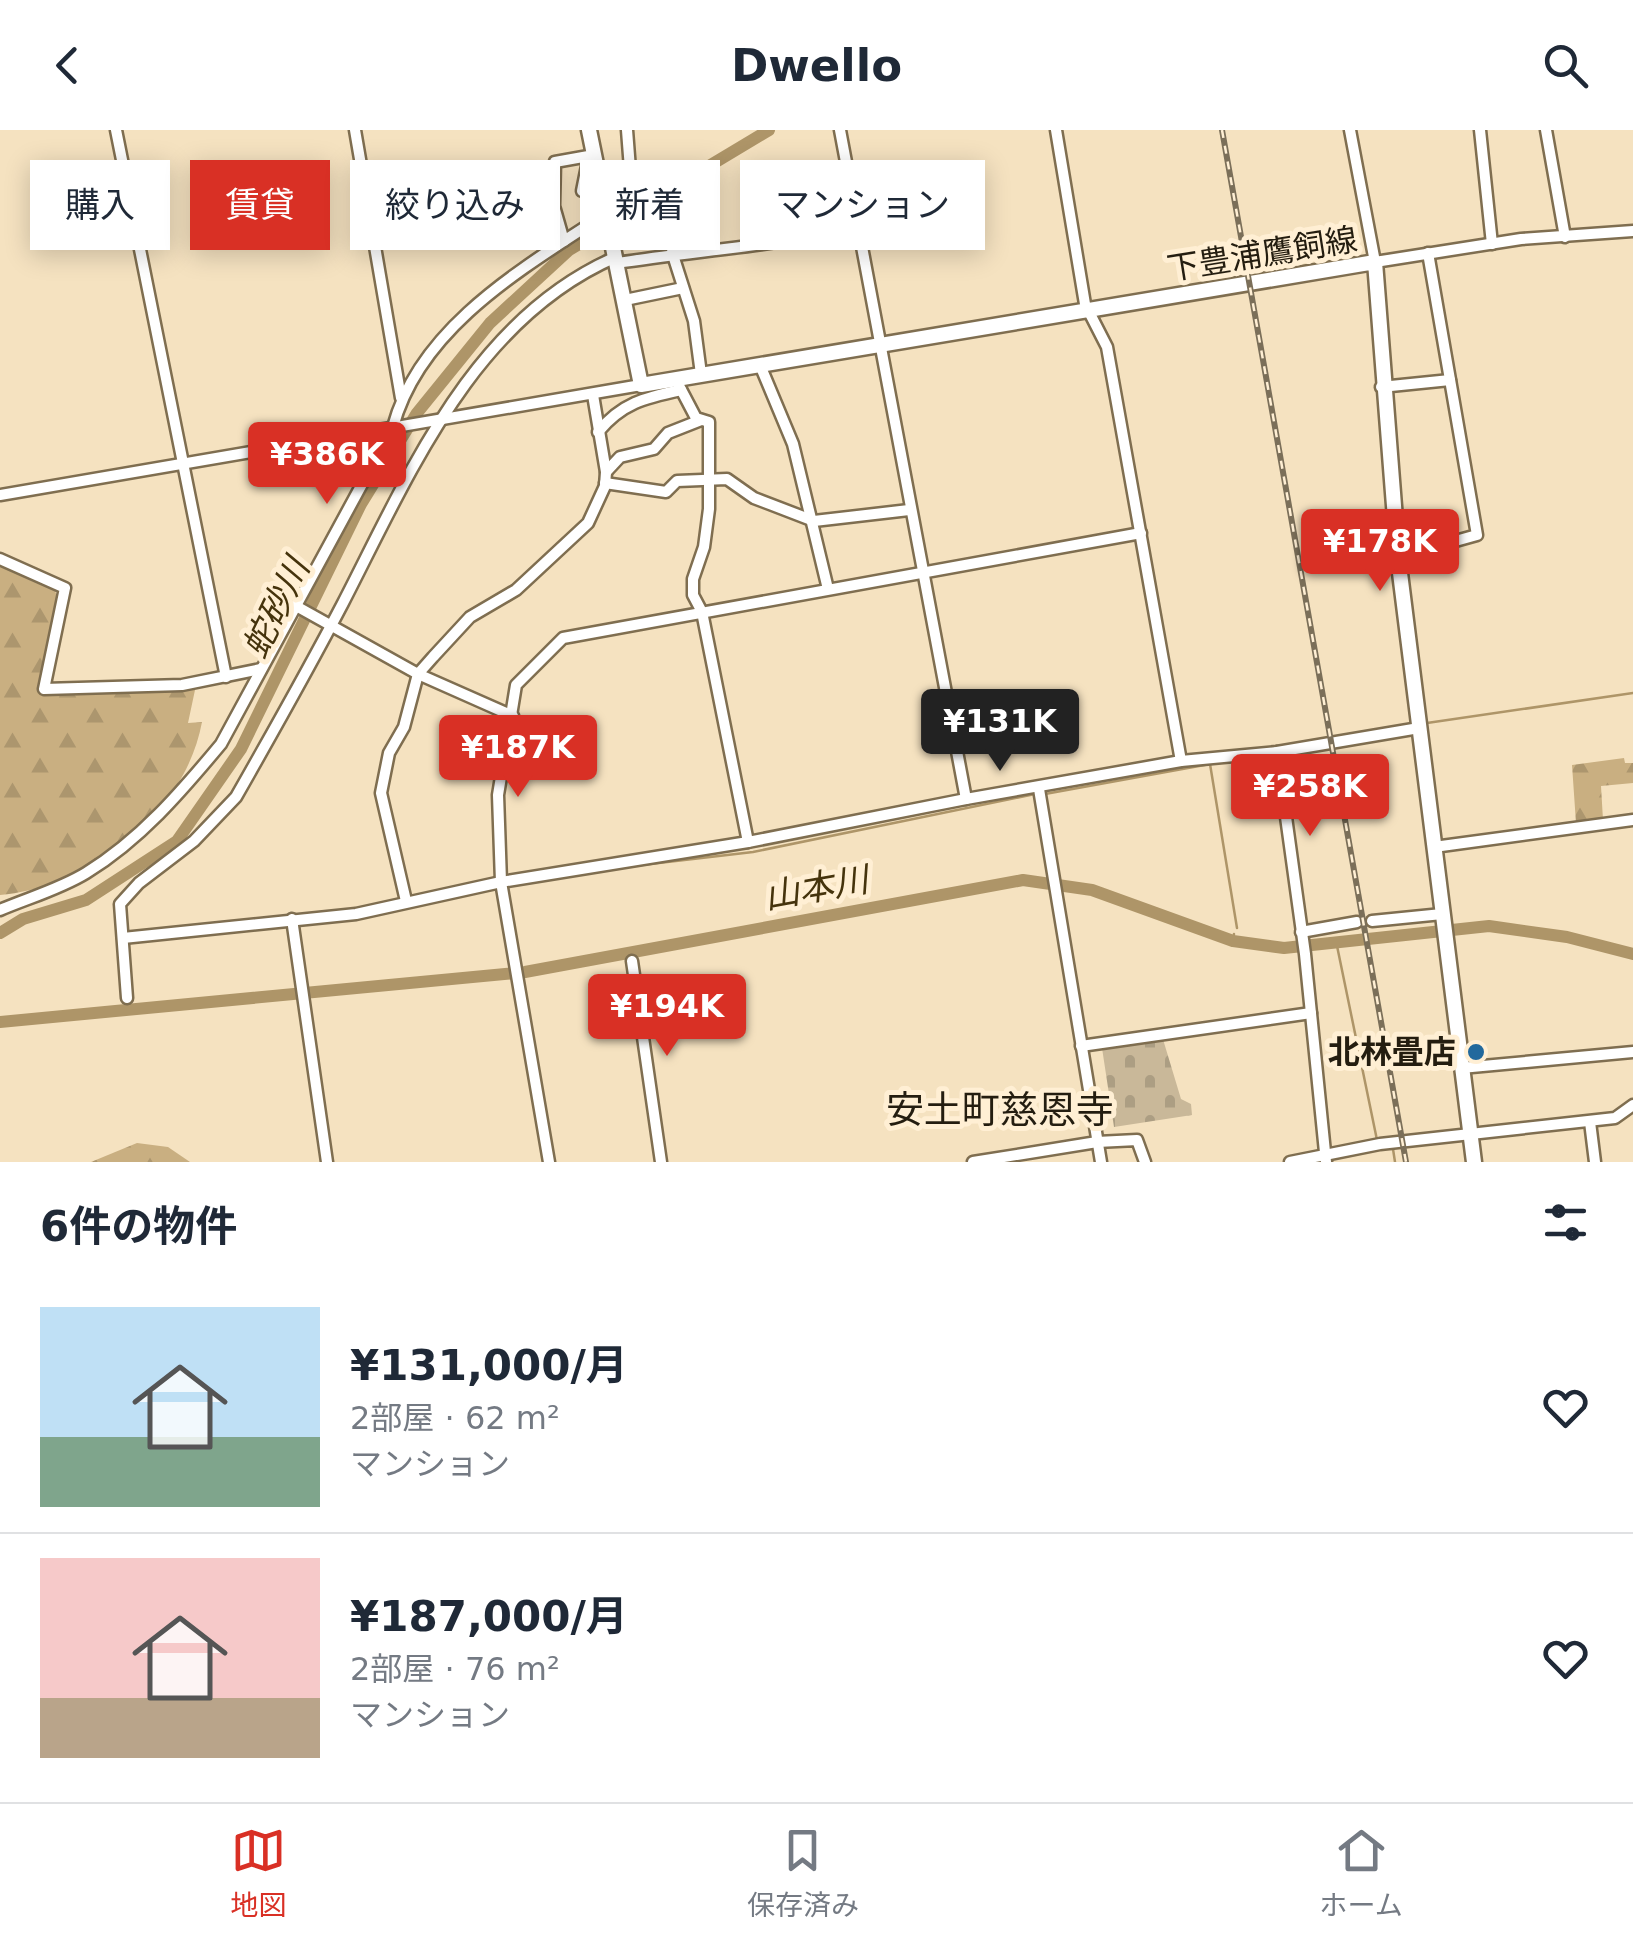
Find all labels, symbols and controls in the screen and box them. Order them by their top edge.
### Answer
icon: back [40,38,95,93]
icon: search [1538,38,1593,93]
text: Dwello [731,39,902,92]
chip: 購入 [30,160,170,250]
chip: 賃貸 [190,160,330,250]
chip: 絞り込み [350,160,560,250]
chip: 新着 [580,160,720,250]
chip: マンション [740,160,985,250]
street label: 下豊浦鷹飼線 [1164,220,1360,288]
pin: ¥386K [257,422,397,507]
text: ¥386K [270,435,384,473]
pin: ¥178K [1310,509,1450,594]
text: ¥178K [1323,522,1437,560]
water label: 蛇砂川 [235,548,319,664]
pin: ¥131K [930,689,1070,774]
text: ¥131K [943,702,1057,740]
pin: ¥187K [448,715,588,800]
text: ¥187K [461,728,575,766]
pin: ¥258K [1240,754,1380,839]
text: ¥258K [1253,767,1367,805]
water label: 山本川 [761,858,875,917]
pin: ¥194K [597,974,737,1059]
text: ¥194K [610,987,724,1025]
place label: 北林畳店 [1328,1033,1456,1071]
marker: 北林畳店 [1465,1041,1487,1063]
district label: 安土町慈恩寺 [886,1088,1114,1132]
icon: filters [1538,1195,1593,1250]
text: 6件の物件 [40,1202,237,1251]
text: ¥131,000/月 [350,1341,628,1390]
icon: home [120,1347,240,1467]
icon: heart [1538,1380,1593,1435]
text: 2部屋 · 62 m² [350,1399,560,1437]
text: マンション [350,1445,510,1483]
text: ¥187,000/月 [350,1592,628,1641]
icon: home [120,1598,240,1718]
icon: heart [1538,1631,1593,1686]
text: 2部屋 · 76 m² [350,1650,560,1688]
text: マンション [350,1696,510,1734]
tab: 地図 [230,1823,286,1923]
tab: 保存済み [747,1823,859,1923]
tab: ホーム [1320,1823,1403,1923]

